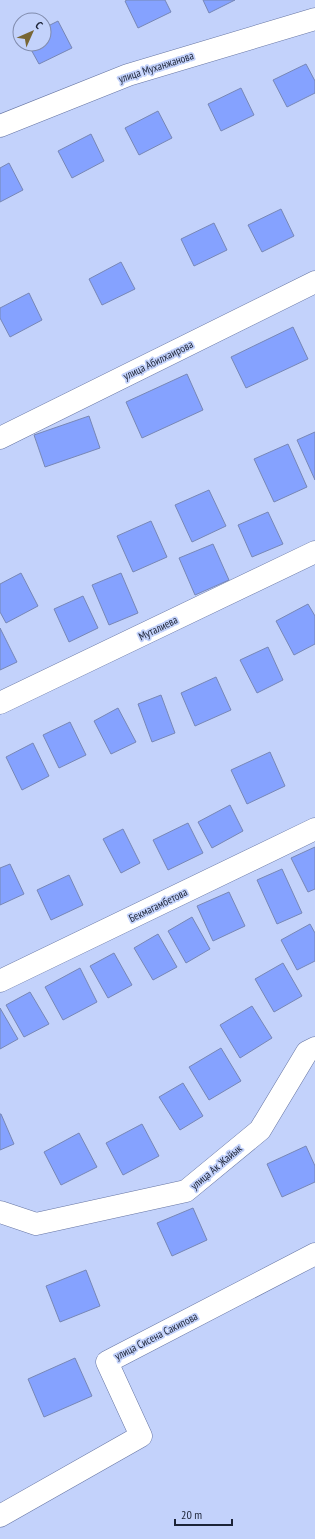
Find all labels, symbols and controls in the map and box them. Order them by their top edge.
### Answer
north arrow [12,12,52,52]
text: С [32,18,46,32]
street label: улица Муханжанова [117,48,195,86]
street label: улица Абилхаирова [121,337,195,383]
street label: Муталиева [136,613,180,643]
street label: Бекмагамбетова [126,885,190,925]
street label: улица Ак Жайык [187,1141,245,1193]
street label: улица Сисена Сакипова [112,1309,200,1363]
scale bar [175,1501,232,1527]
text: 20 m [181,1507,202,1522]

